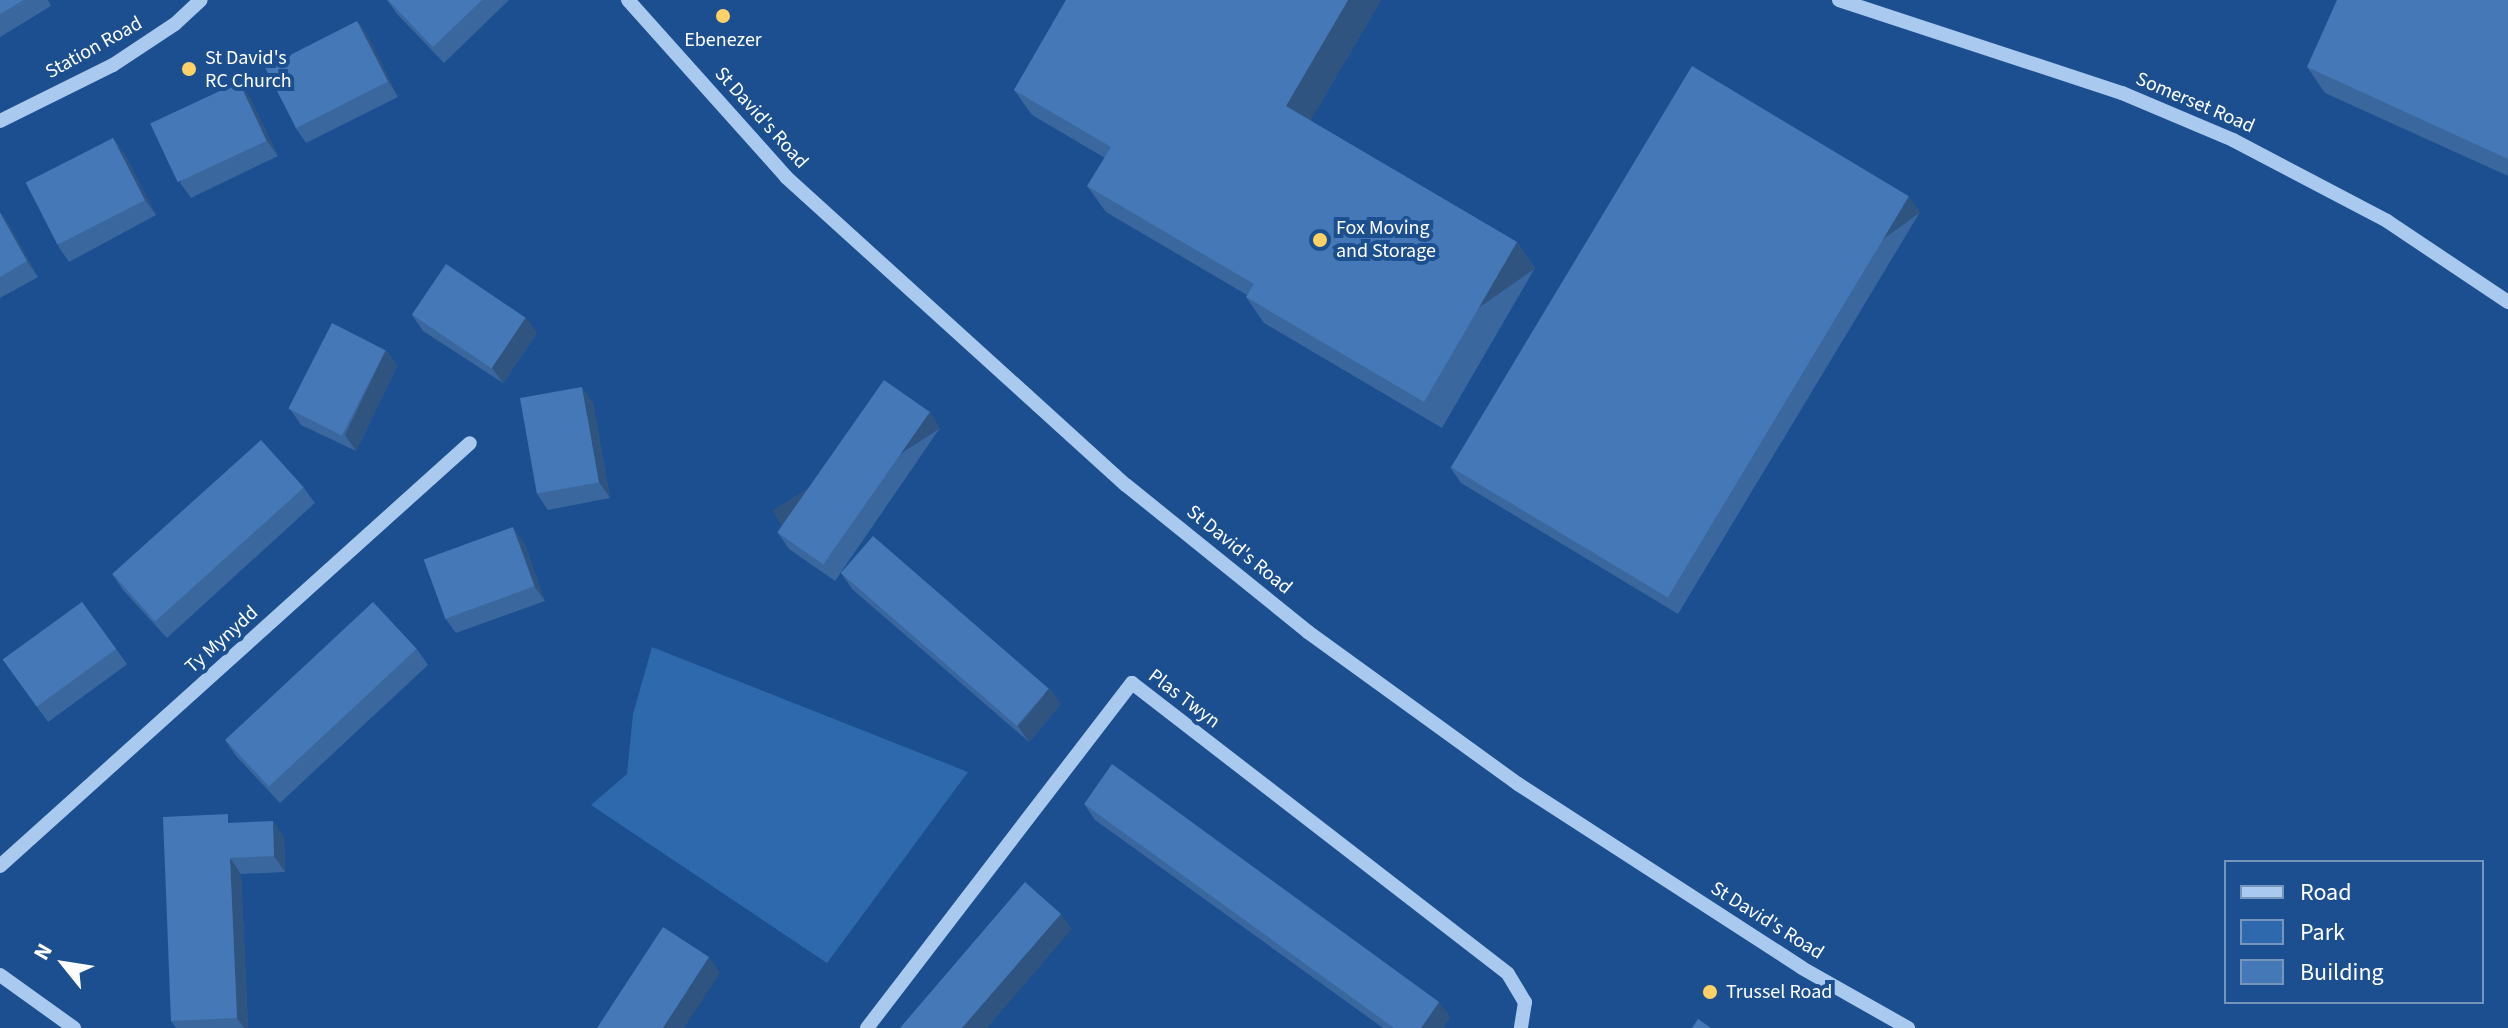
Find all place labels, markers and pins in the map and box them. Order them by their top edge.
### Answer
marker: Ebenezer [714,7,732,25]
place label: Ebenezer [684,28,762,52]
place label: St David's RC Church [205,46,292,93]
marker: St David's RC Church [180,60,198,78]
place label: Fox Moving and Storage [1336,216,1436,263]
marker: Fox Moving and Storage [1311,231,1329,249]
place label: Trussel Road [1726,980,1832,1004]
marker: Trussel Road [1701,983,1719,1001]

